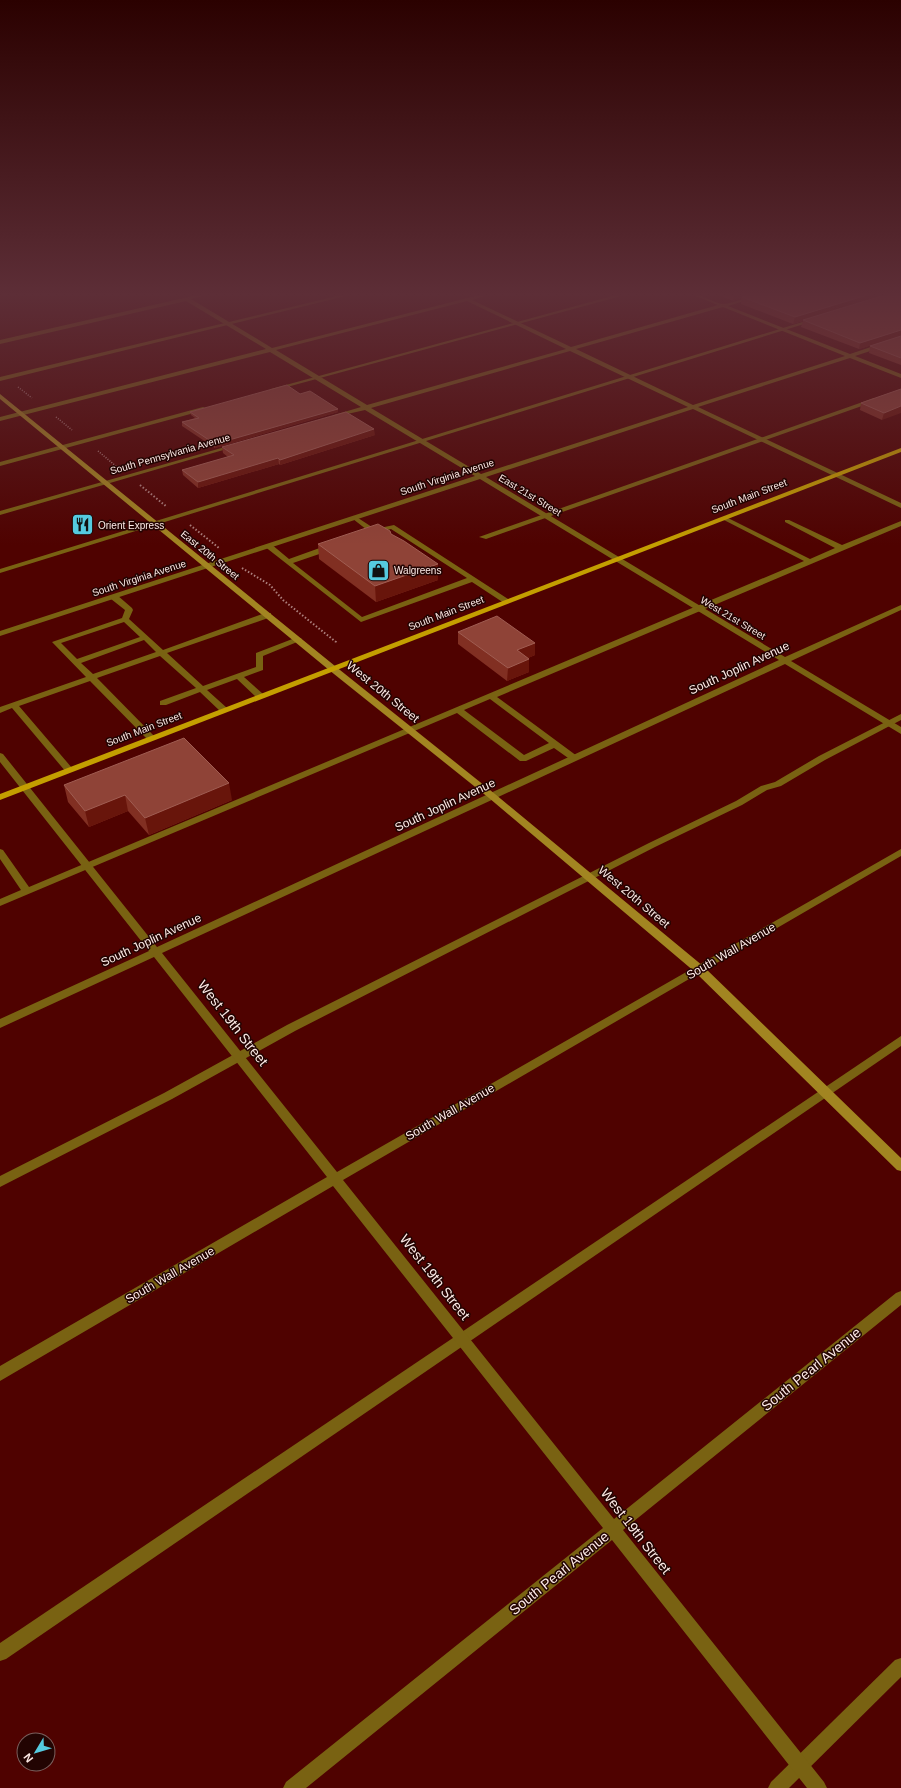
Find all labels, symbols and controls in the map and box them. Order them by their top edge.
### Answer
street label: South Pennsylvania Avenue [109,431,232,476]
street label: South Virginia Avenue [399,456,496,497]
street label: East 21st Street [497,472,564,518]
street label: South Main Street [710,476,789,515]
restaurant icon: Orient Express [70,512,96,538]
place label: Orient Express [98,520,164,531]
street label: East 20th Street [179,528,241,582]
street label: South Virginia Avenue [91,557,188,598]
shop icon: Walgreens [365,557,391,583]
place label: Walgreens [394,565,441,576]
street label: South Main Street [407,593,486,632]
street label: West 21st Street [699,594,768,642]
street label: South Joplin Avenue [687,638,792,697]
street label: West 20th Street [344,659,423,726]
street label: South Main Street [105,709,184,748]
street label: South Joplin Avenue [393,775,498,834]
street label: West 20th Street [595,863,673,931]
street label: South Joplin Avenue [99,910,204,969]
street label: South Wall Avenue [684,920,778,982]
street label: West 19th Street [195,977,271,1069]
street label: South Wall Avenue [403,1081,497,1143]
street label: West 19th Street [397,1231,473,1323]
street label: South Wall Avenue [123,1244,217,1306]
street label: South Pearl Avenue [758,1324,864,1414]
street label: West 19th Street [598,1485,674,1577]
street label: South Pearl Avenue [506,1528,612,1618]
north arrow [16,1732,56,1772]
text: N [21,1751,35,1765]

